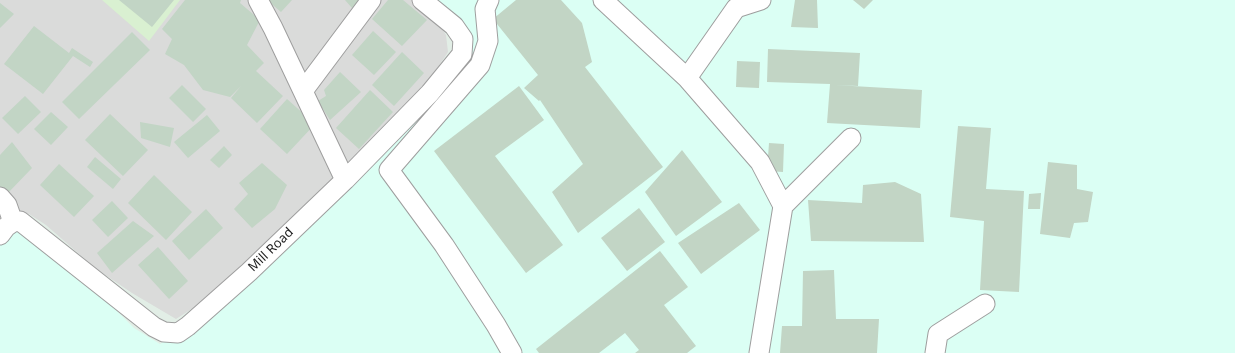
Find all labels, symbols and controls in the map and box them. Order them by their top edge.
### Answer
street label: Mill Road [245,225,297,275]

